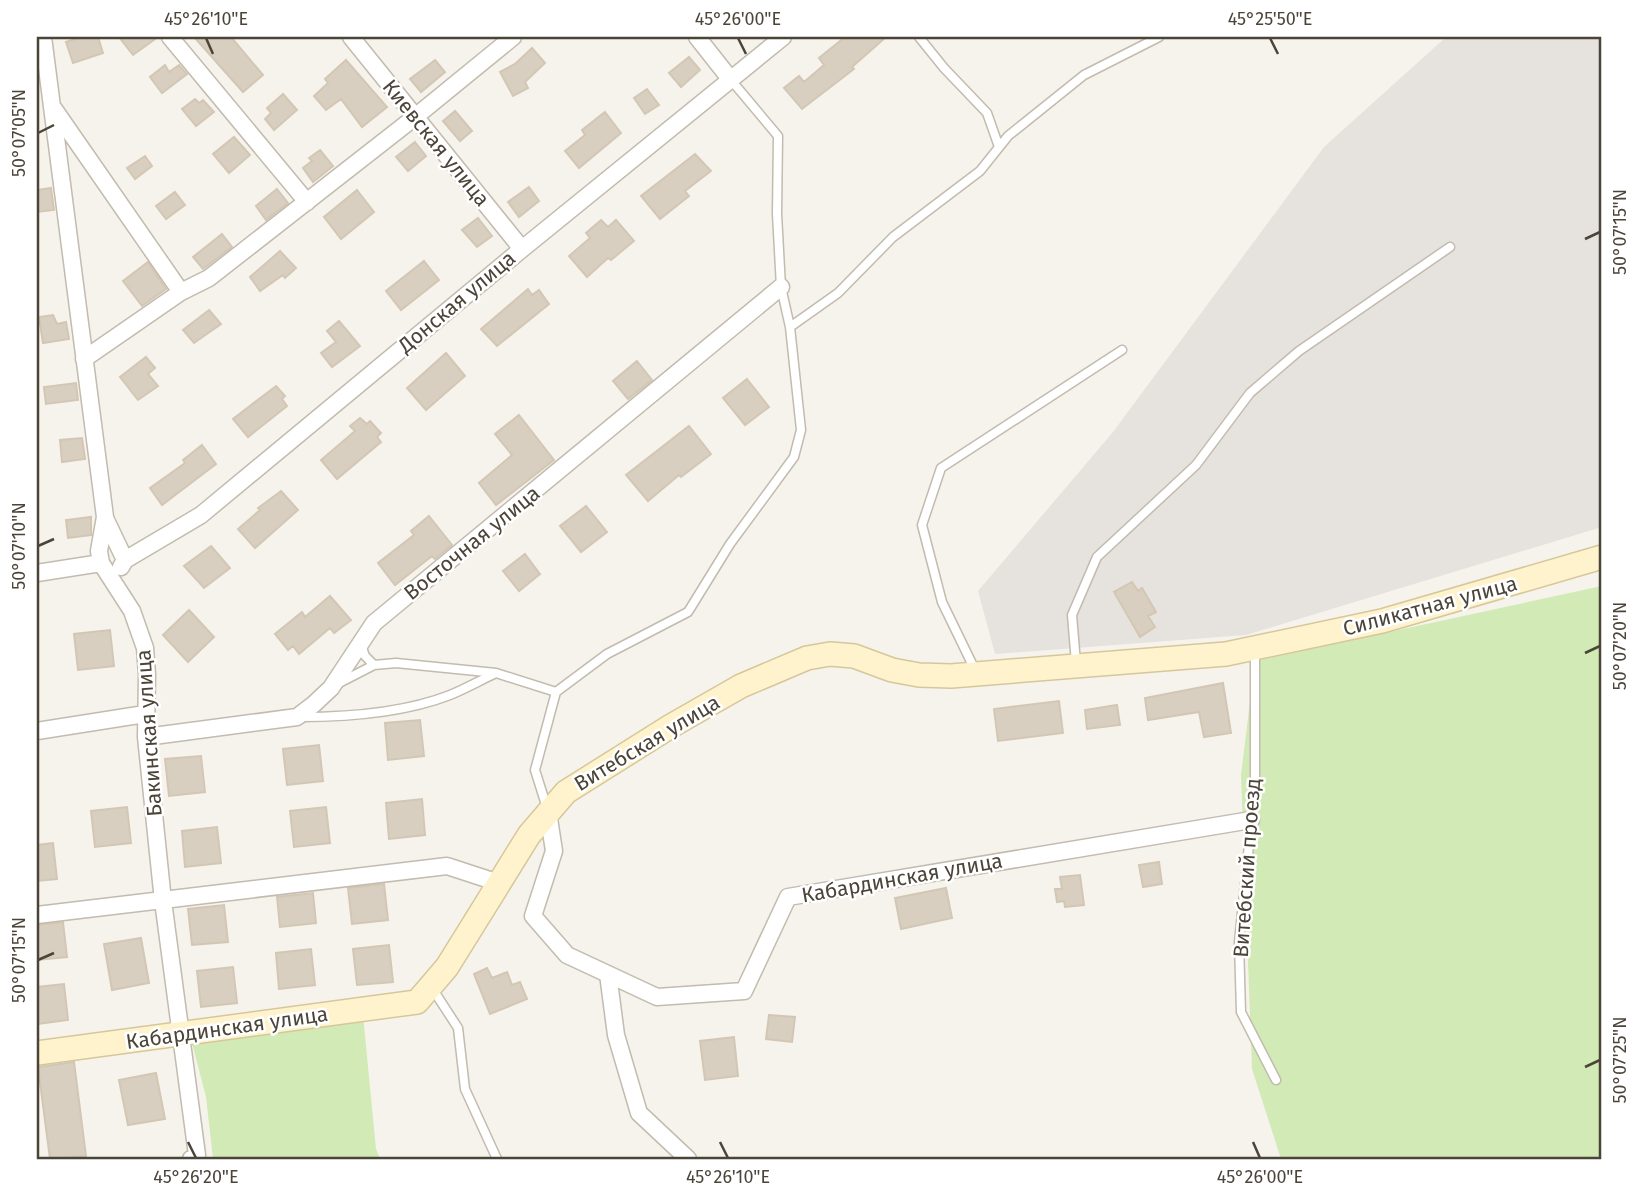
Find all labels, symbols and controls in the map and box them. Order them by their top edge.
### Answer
text: 45°26'10"E [164,8,248,30]
text: 45°26'00"E [695,8,781,30]
text: 45°25'50"E [1228,8,1312,30]
street label: Киевская улица [377,74,495,212]
text: 50°07'05"N [8,89,30,177]
text: 50°07'15"N [1609,189,1631,275]
street label: Донская улица [392,245,521,359]
street label: Восточная улица [399,480,545,606]
text: 50°07'10"N [8,502,30,590]
street label: Силикатная улица [1340,570,1520,642]
text: 50°07'20"N [1609,602,1631,690]
street label: Бакинская улица [130,649,168,817]
street label: Витебская улица [569,689,725,797]
street label: Витебский проезд [1228,777,1266,959]
street label: Кабардинская улица [799,848,1005,908]
text: 50°07'15"N [8,917,30,1003]
street label: Кабардинская улица [124,1001,330,1055]
text: 50°07'25"N [1609,1016,1631,1104]
text: 45°26'20"E [153,1166,239,1188]
text: 45°26'10"E [686,1166,770,1188]
text: 45°26'00"E [1217,1166,1303,1188]

